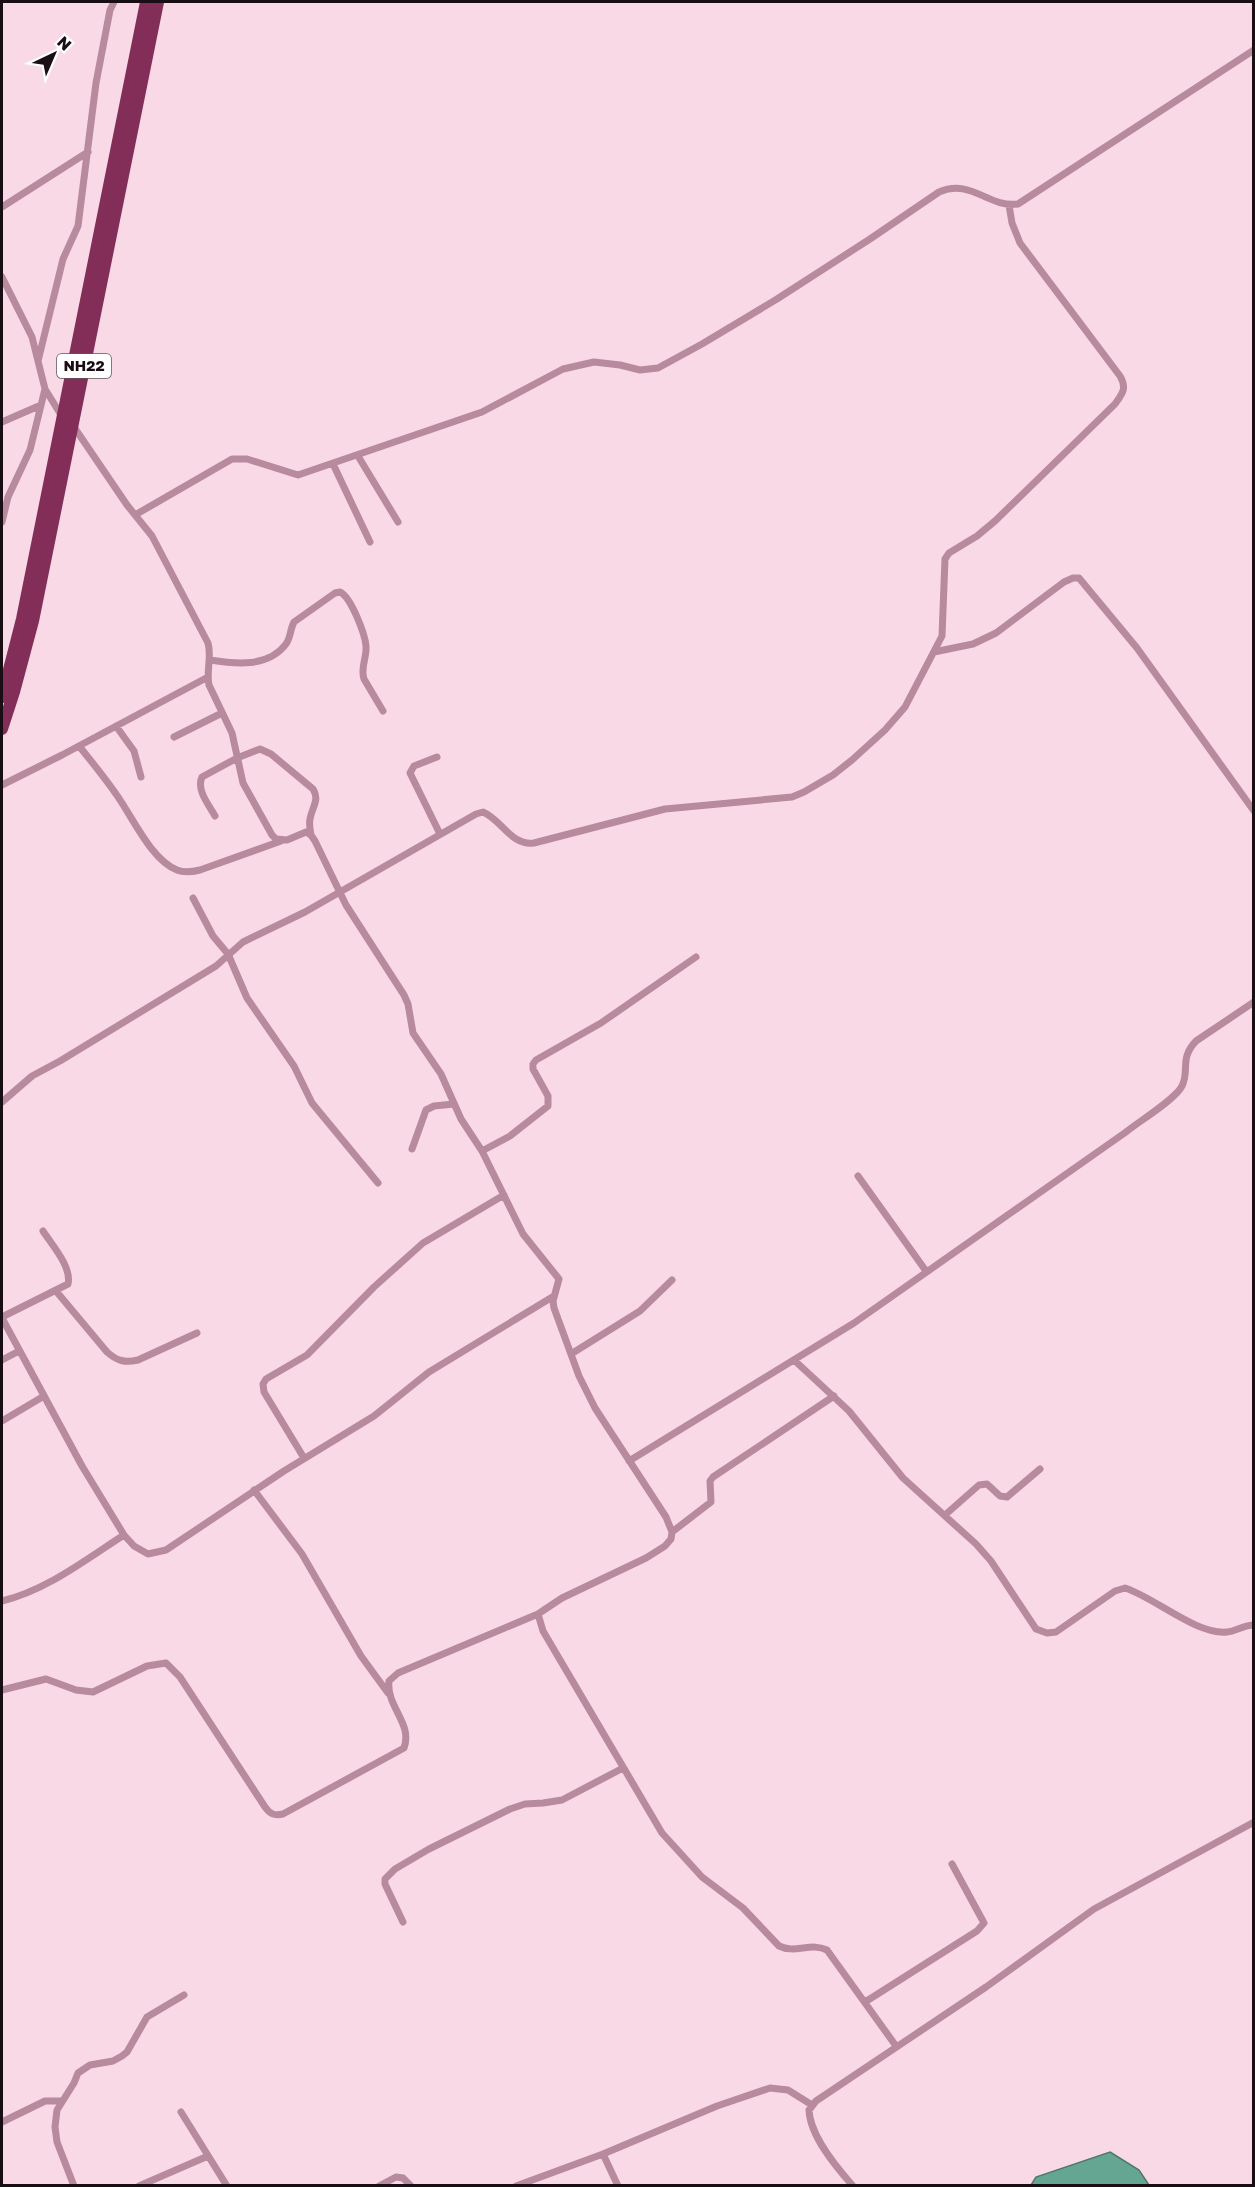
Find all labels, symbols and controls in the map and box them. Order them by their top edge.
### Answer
north arrow [24,24,84,84]
text: N [53,32,76,55]
road number: NH22 [57,354,111,378]

